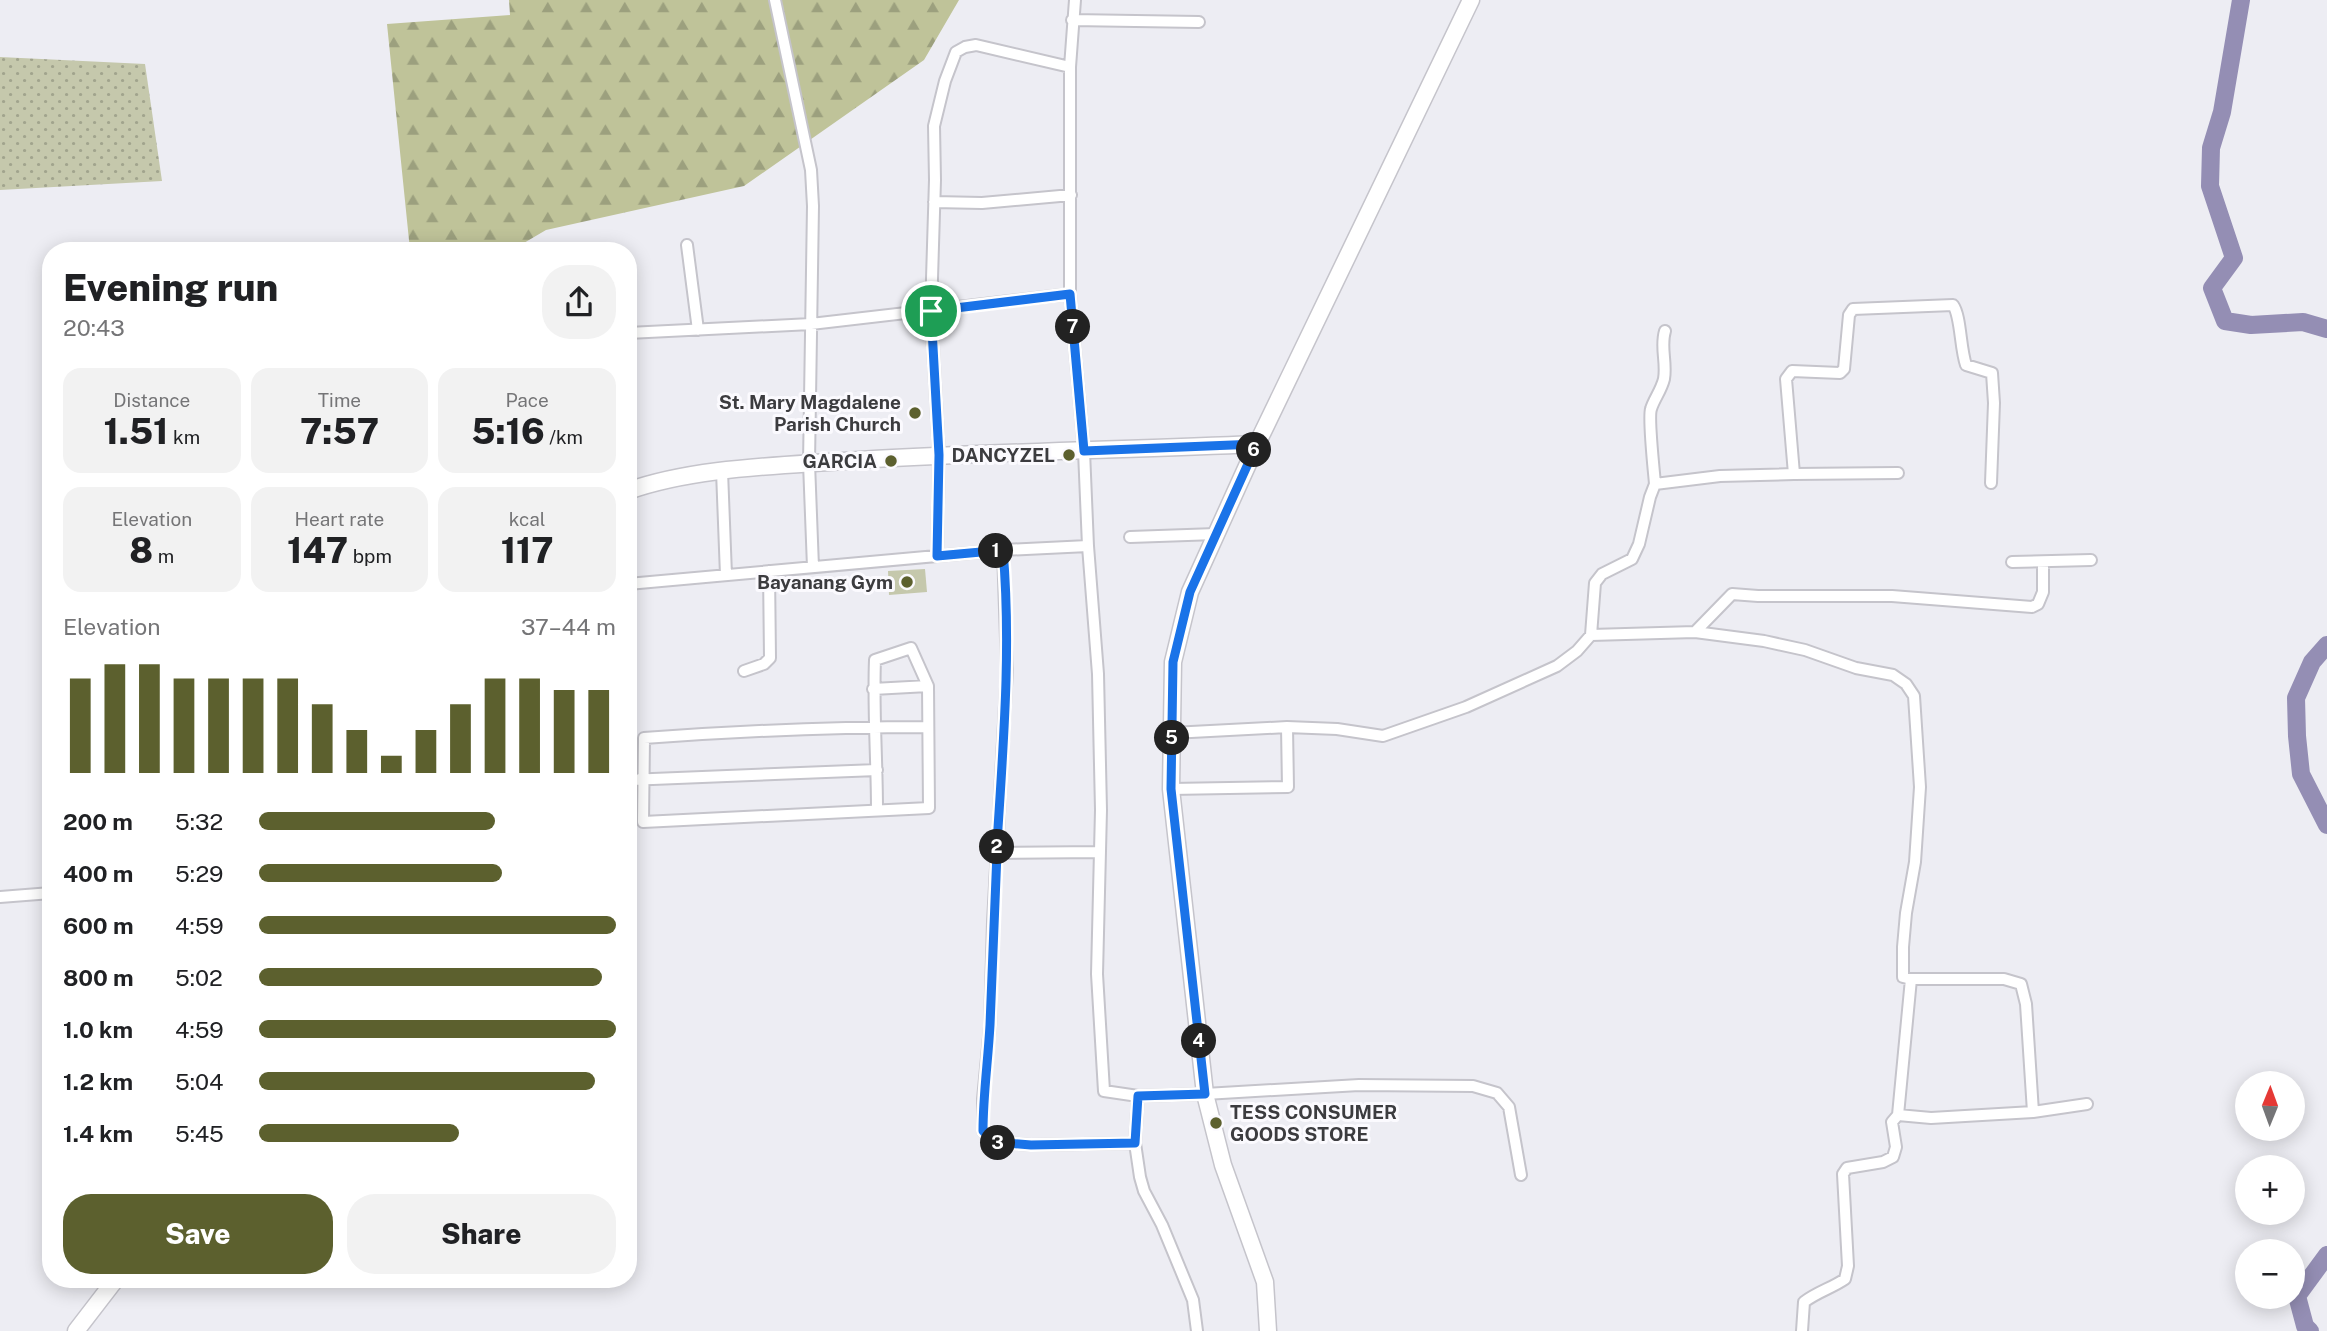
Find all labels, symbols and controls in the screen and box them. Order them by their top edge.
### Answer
text: Evening run [63,265,278,310]
button: share [542,265,616,339]
pin [901,281,961,341]
icon: arrive [912,292,950,330]
pin: 7 [1056,310,1090,344]
text: 20:43 [63,314,125,341]
text: 7 [1067,315,1078,337]
text: Distance [113,389,190,411]
text: Time [318,389,361,411]
text: Pace [505,389,549,411]
place label: St. Mary Magdalene Parish Church [719,391,901,435]
marker: St. Mary Magdalene Parish Church [907,405,923,421]
text: 1.51 [103,411,168,452]
text: 7:57 [300,411,379,452]
text: 5:16 [471,411,545,452]
text: km [168,426,200,448]
text: /km [545,426,583,448]
pin: 6 [1236,433,1272,468]
text: 6 [1247,438,1260,460]
place label: DANCYZEL [952,444,1055,466]
marker: DANCYZEL [1061,447,1077,463]
place label: GARCIA [802,450,877,472]
marker: GARCIA [883,453,899,469]
text: Elevation [112,508,192,530]
text: Heart rate [295,508,384,530]
text: kcal [509,508,546,530]
text: 8 [129,530,153,571]
text: 147 [287,530,348,571]
text: 117 [501,530,554,571]
pin: 1 [978,534,1014,568]
text: 1 [991,539,1000,561]
text: m [153,545,174,567]
text: bpm [348,545,392,567]
place label: Bayanang Gym [757,571,893,593]
marker: Bayanang Gym [899,574,915,590]
text: Elevation [63,613,161,640]
text: 37–44 m [521,613,616,640]
pin: 5 [1154,720,1190,756]
text: 5 [1165,726,1178,748]
text: 200 m [63,808,133,835]
text: 5:32 [175,808,223,835]
pin: 2 [979,830,1014,864]
text: 2 [990,835,1003,857]
text: 400 m [63,860,133,887]
text: 5:29 [175,860,223,887]
text: 600 m [63,912,133,939]
text: 4:59 [175,912,224,939]
text: 800 m [63,964,134,991]
text: 5:02 [175,964,223,991]
text: 1.0 km [63,1016,133,1043]
text: 4:59 [175,1016,224,1043]
pin: 4 [1182,1024,1216,1058]
text: 4 [1192,1029,1205,1051]
text: 1.2 km [63,1068,133,1095]
text: 5:04 [175,1068,223,1095]
north arrow [2235,1071,2305,1141]
map controls [2235,1071,2305,1309]
place label: TESS CONSUMER GOODS STORE [1230,1101,1397,1145]
marker: TESS CONSUMER GOODS STORE [1208,1115,1224,1131]
text: 1.4 km [63,1120,133,1147]
text: 5:45 [175,1120,224,1147]
pin: 3 [981,1126,1016,1160]
text: 3 [991,1131,1004,1153]
button: + [2235,1155,2305,1225]
button: Save [63,1194,333,1274]
button: Share [347,1194,616,1274]
button: − [2235,1239,2305,1309]

